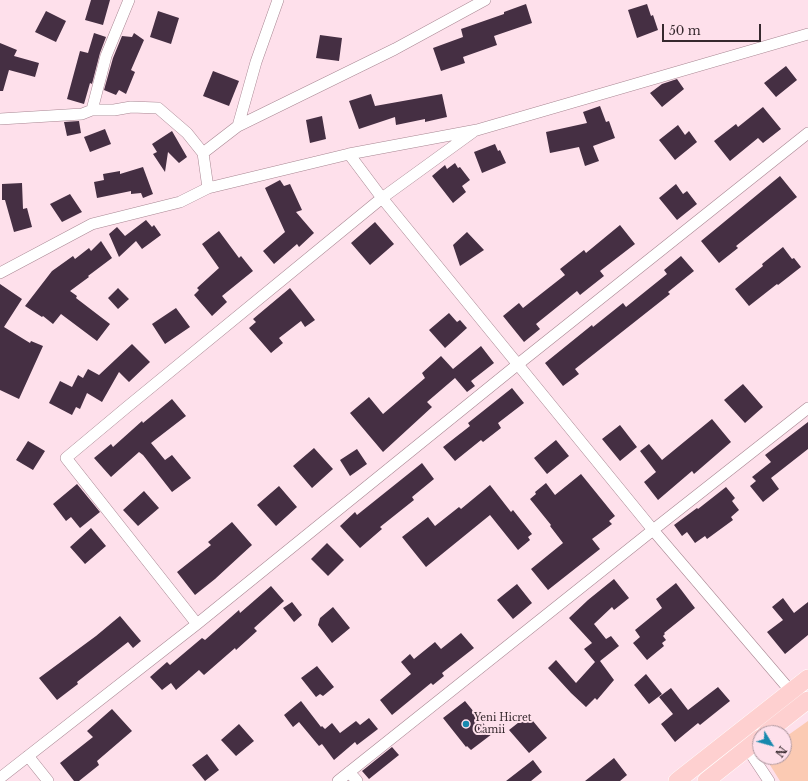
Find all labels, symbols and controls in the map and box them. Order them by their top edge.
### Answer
scale bar [664,16,763,42]
text: 50 m [669,23,701,38]
place label: Yeni Hicret Camii [474,712,531,736]
marker: Yeni Hicret Camii [461,719,471,729]
north arrow [752,725,792,765]
text: N [772,743,789,760]

